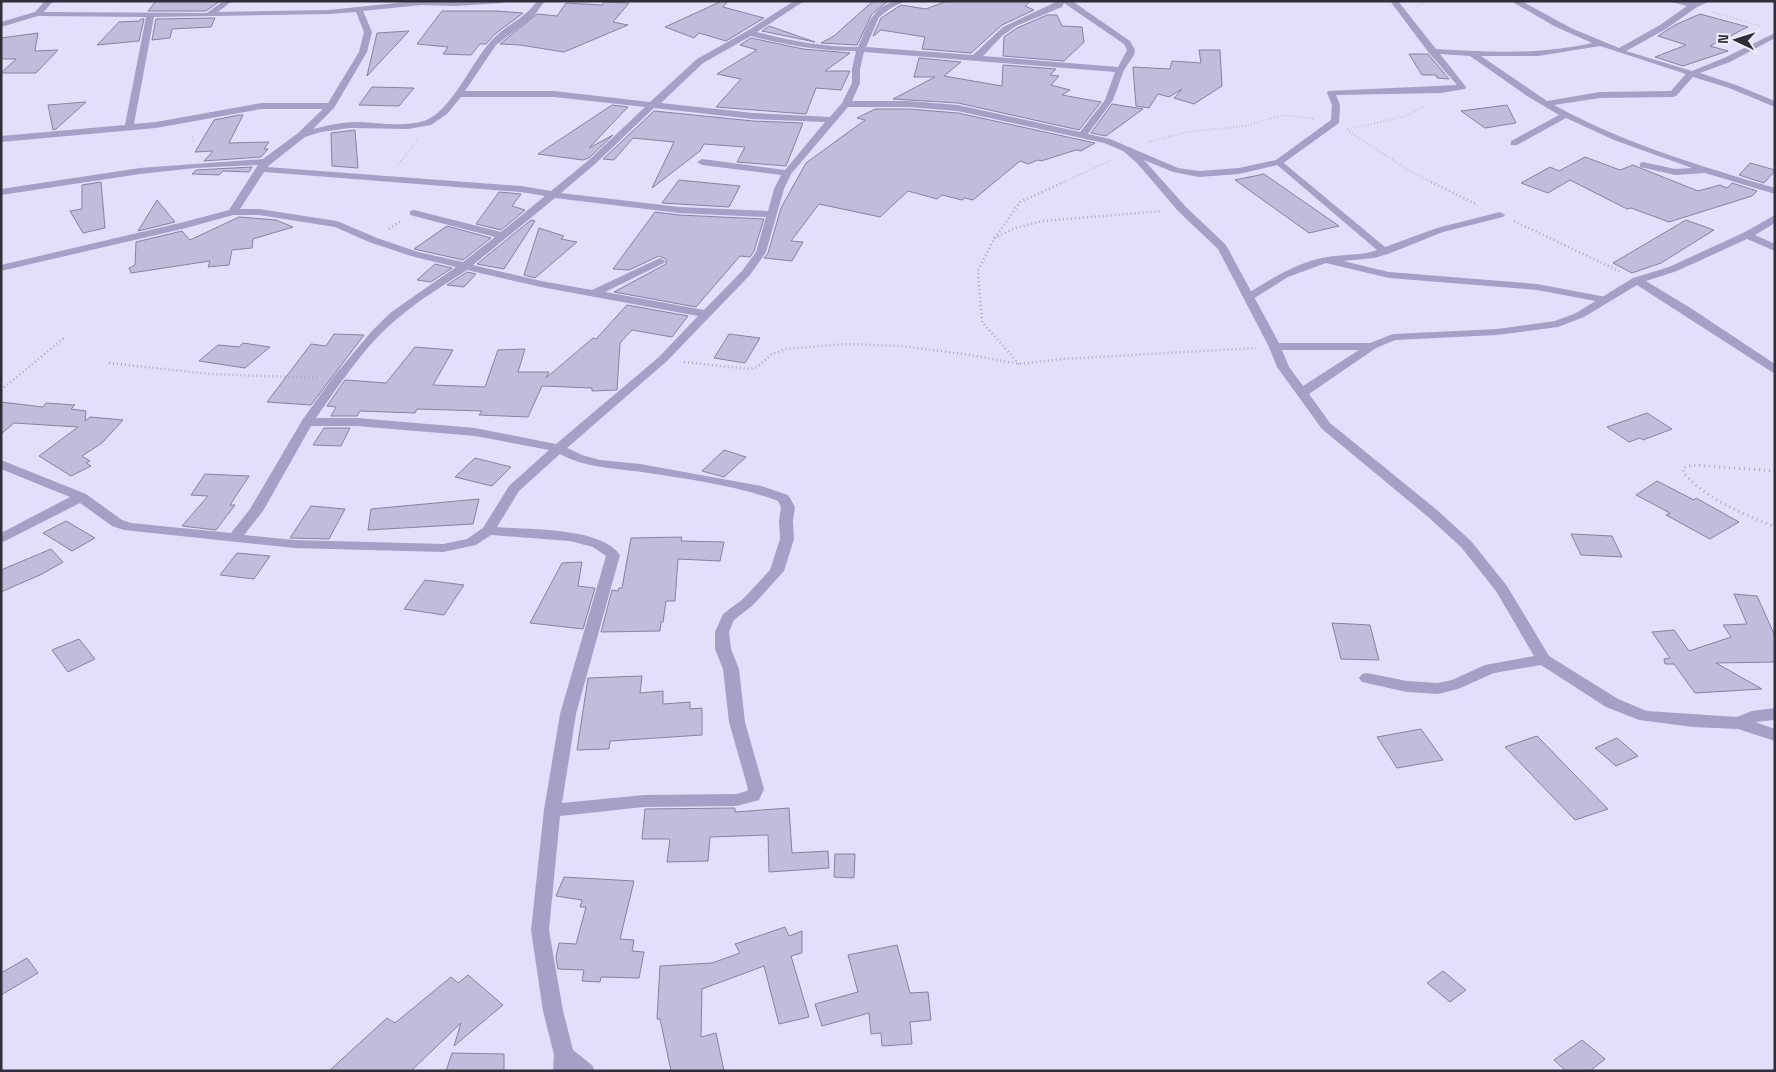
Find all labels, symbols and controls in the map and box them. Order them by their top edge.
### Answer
north arrow [1711,15,1761,65]
text: N [1714,34,1732,44]

